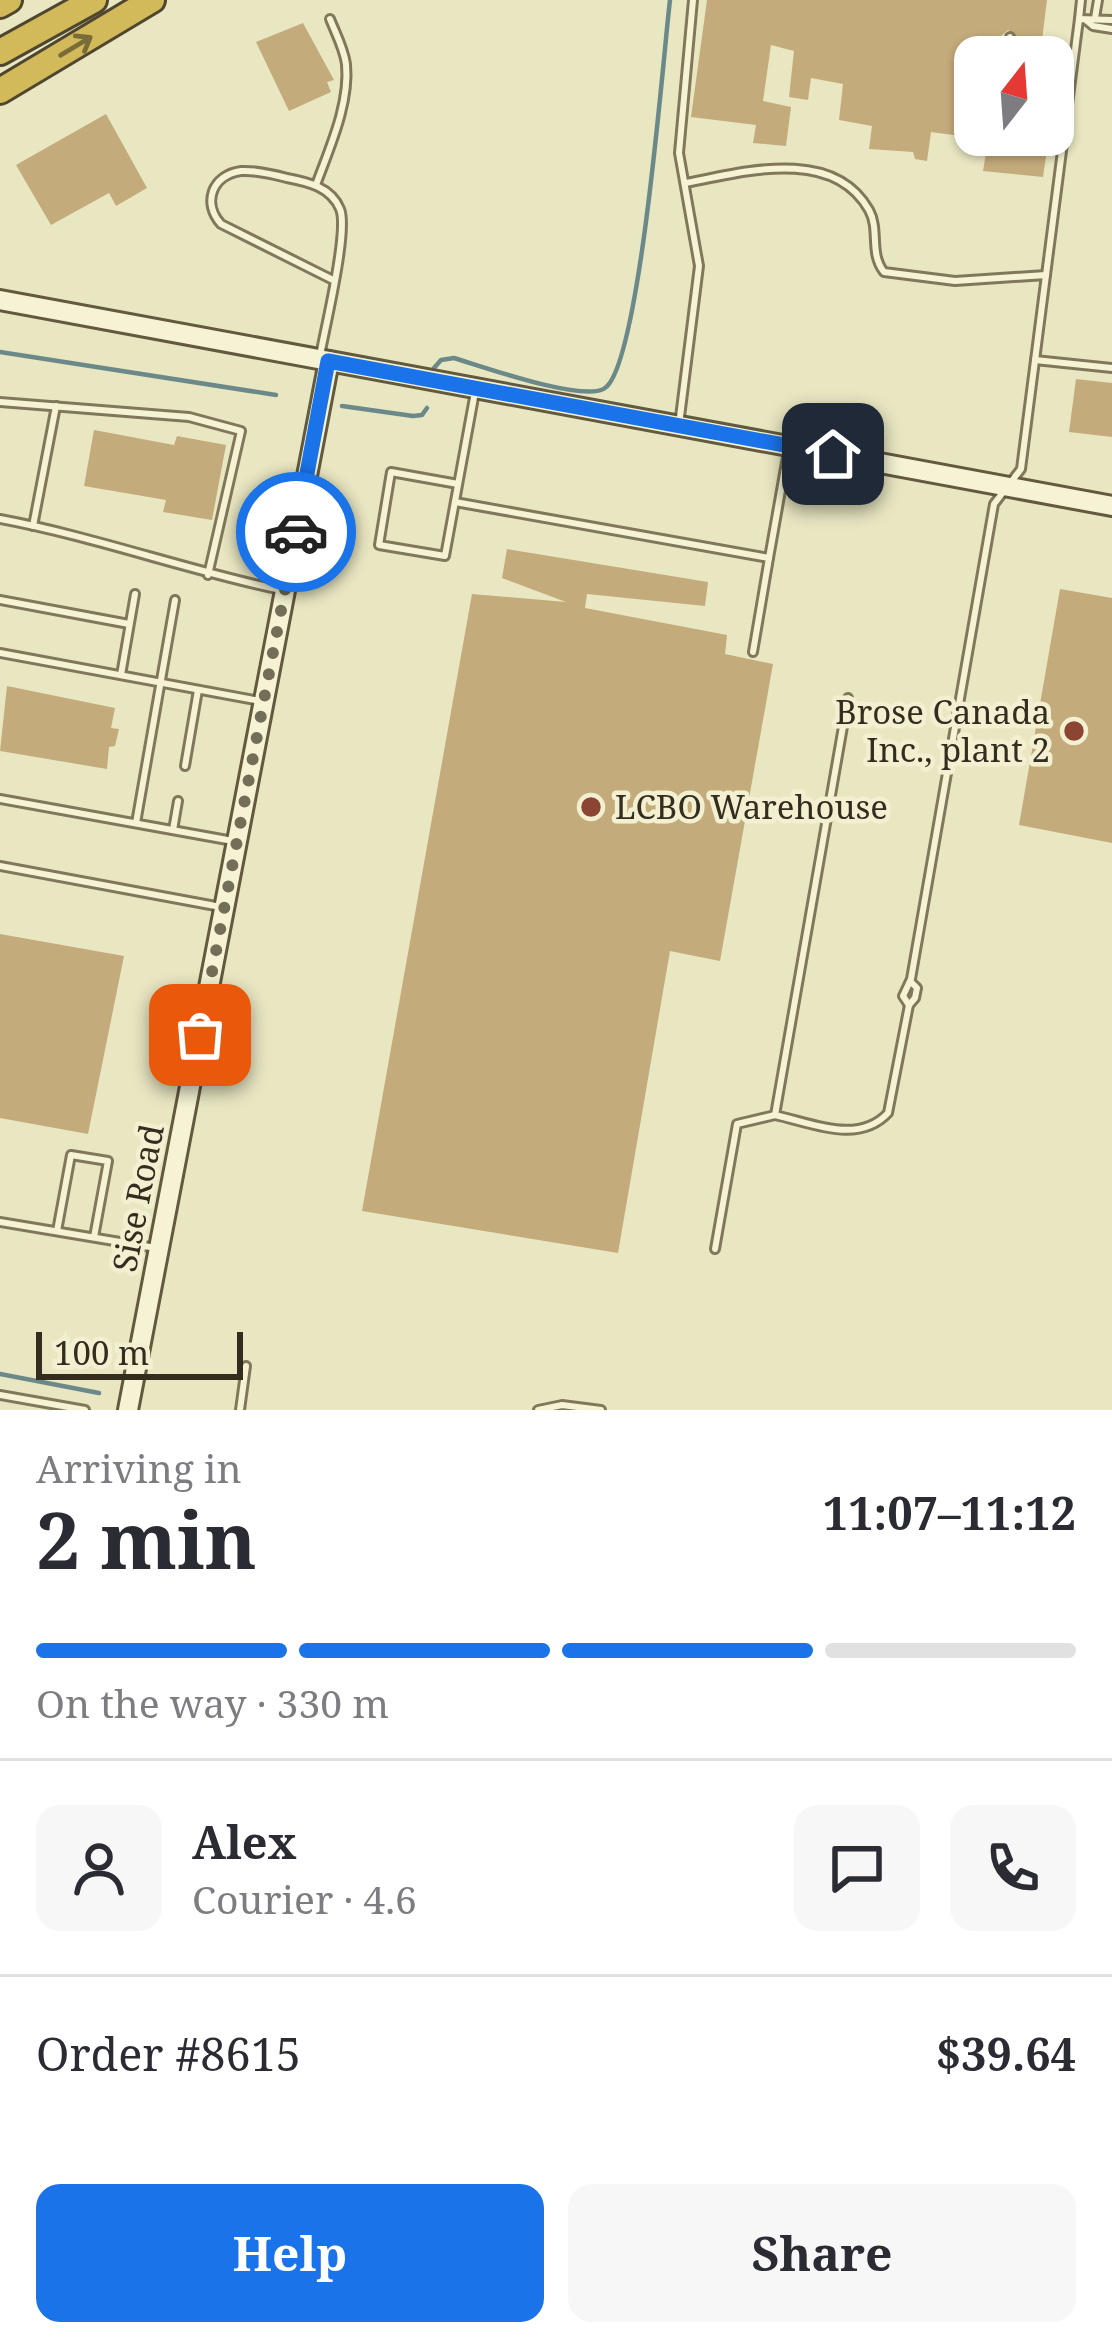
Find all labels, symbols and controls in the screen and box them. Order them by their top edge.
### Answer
one-way arrow [58,34,92,58]
north arrow [954,36,1074,156]
map controls [954,36,1074,156]
pin [782,403,884,505]
icon: home [800,421,866,487]
courier [236,472,356,592]
icon: car [263,499,329,565]
place label: Brose Canada Inc., plant 2 [835,689,1050,772]
marker: Brose Canada Inc., plant 2 [1061,718,1087,744]
place label: LCBO Warehouse [615,784,888,829]
marker: LCBO Warehouse [578,794,604,820]
pin [149,984,251,1086]
icon: bag [167,1002,233,1068]
street label: Sise Road [101,1120,174,1275]
scale bar [36,1326,243,1379]
text: 100 m [54,1330,149,1375]
text: Arriving in [36,1441,242,1494]
text: 11:07–11:12 [823,1482,1076,1543]
text: 2 min [36,1486,257,1592]
text: On the way · 330 m [36,1676,389,1729]
button: person [36,1805,162,1931]
button: chat [794,1805,920,1931]
button: phone [950,1805,1076,1931]
text: Alex [192,1811,297,1872]
text: Courier · 4.6 [192,1872,417,1925]
text: Order #8615 [36,2023,301,2084]
text: $39.64 [936,2023,1076,2084]
button: Help [36,2184,544,2322]
button: Share [568,2184,1076,2322]

